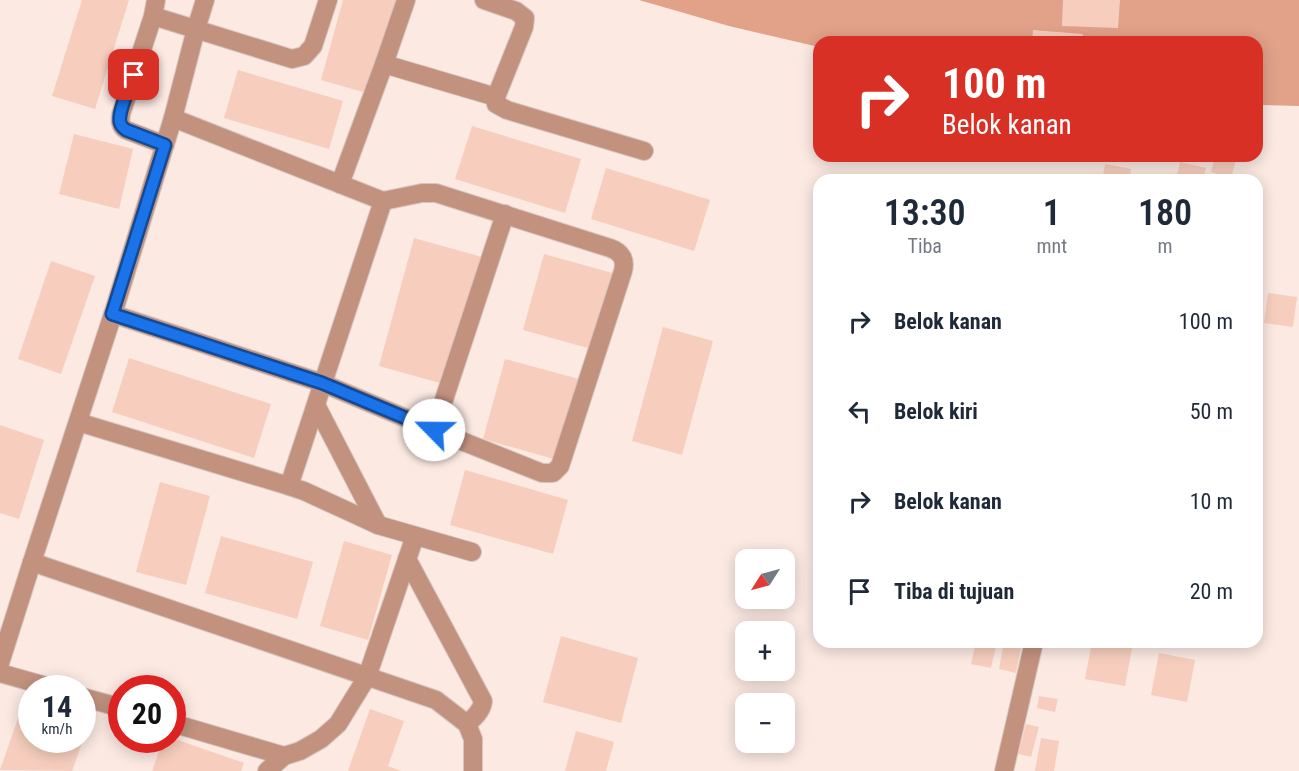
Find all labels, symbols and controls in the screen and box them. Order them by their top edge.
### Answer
pin [108,49,159,100]
icon: arrive [117,58,150,91]
text: 100 m [942,59,1047,108]
icon: right [843,60,921,138]
text: Belok kanan [942,109,1072,141]
text: 13:30 [884,192,966,234]
text: 1 [1043,192,1061,234]
text: 180 [1138,192,1192,234]
text: Tiba [908,234,942,258]
text: mnt [1036,234,1067,258]
text: m [1158,234,1173,258]
icon: right [843,305,876,338]
text: Belok kanan [894,309,1002,334]
text: 100 m [1179,309,1233,334]
icon: left [843,395,876,428]
position arrow [402,398,466,462]
text: Belok kiri [894,399,978,424]
text: 50 m [1190,399,1233,424]
icon: right [843,485,876,518]
text: Belok kanan [894,489,1002,514]
text: 10 m [1190,489,1233,514]
north arrow [735,549,795,609]
map controls [735,549,795,753]
icon: arrive [843,575,876,608]
text: Tiba di tujuan [894,579,1014,604]
text: 20 m [1190,579,1233,604]
button: + [735,621,795,681]
speed limit sign: 20 [108,675,186,753]
text: 14 [42,689,72,724]
button: − [735,693,795,753]
text: km/h [42,720,72,738]

